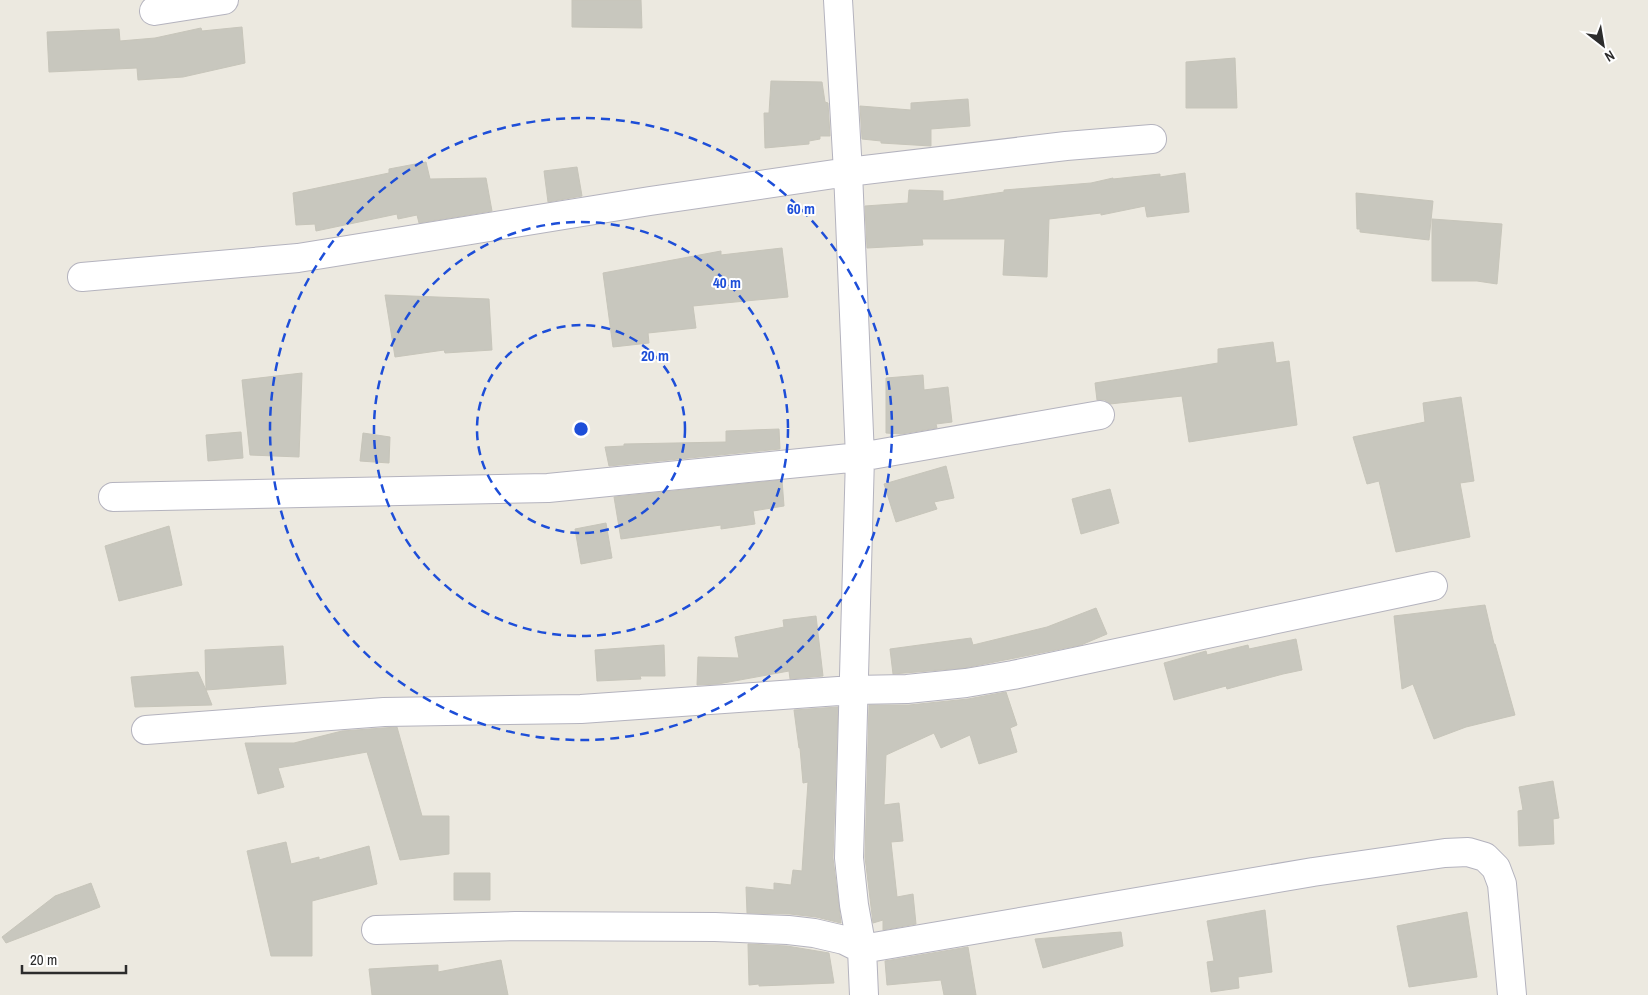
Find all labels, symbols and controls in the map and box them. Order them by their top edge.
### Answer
north arrow [1578,20,1628,70]
text: N [1602,46,1618,66]
text: 60 m [787,198,815,219]
text: 40 m [713,272,741,293]
text: 20 m [641,345,669,366]
centre of rings [572,420,590,438]
scale bar [22,942,126,974]
text: 20 m [30,949,57,970]

